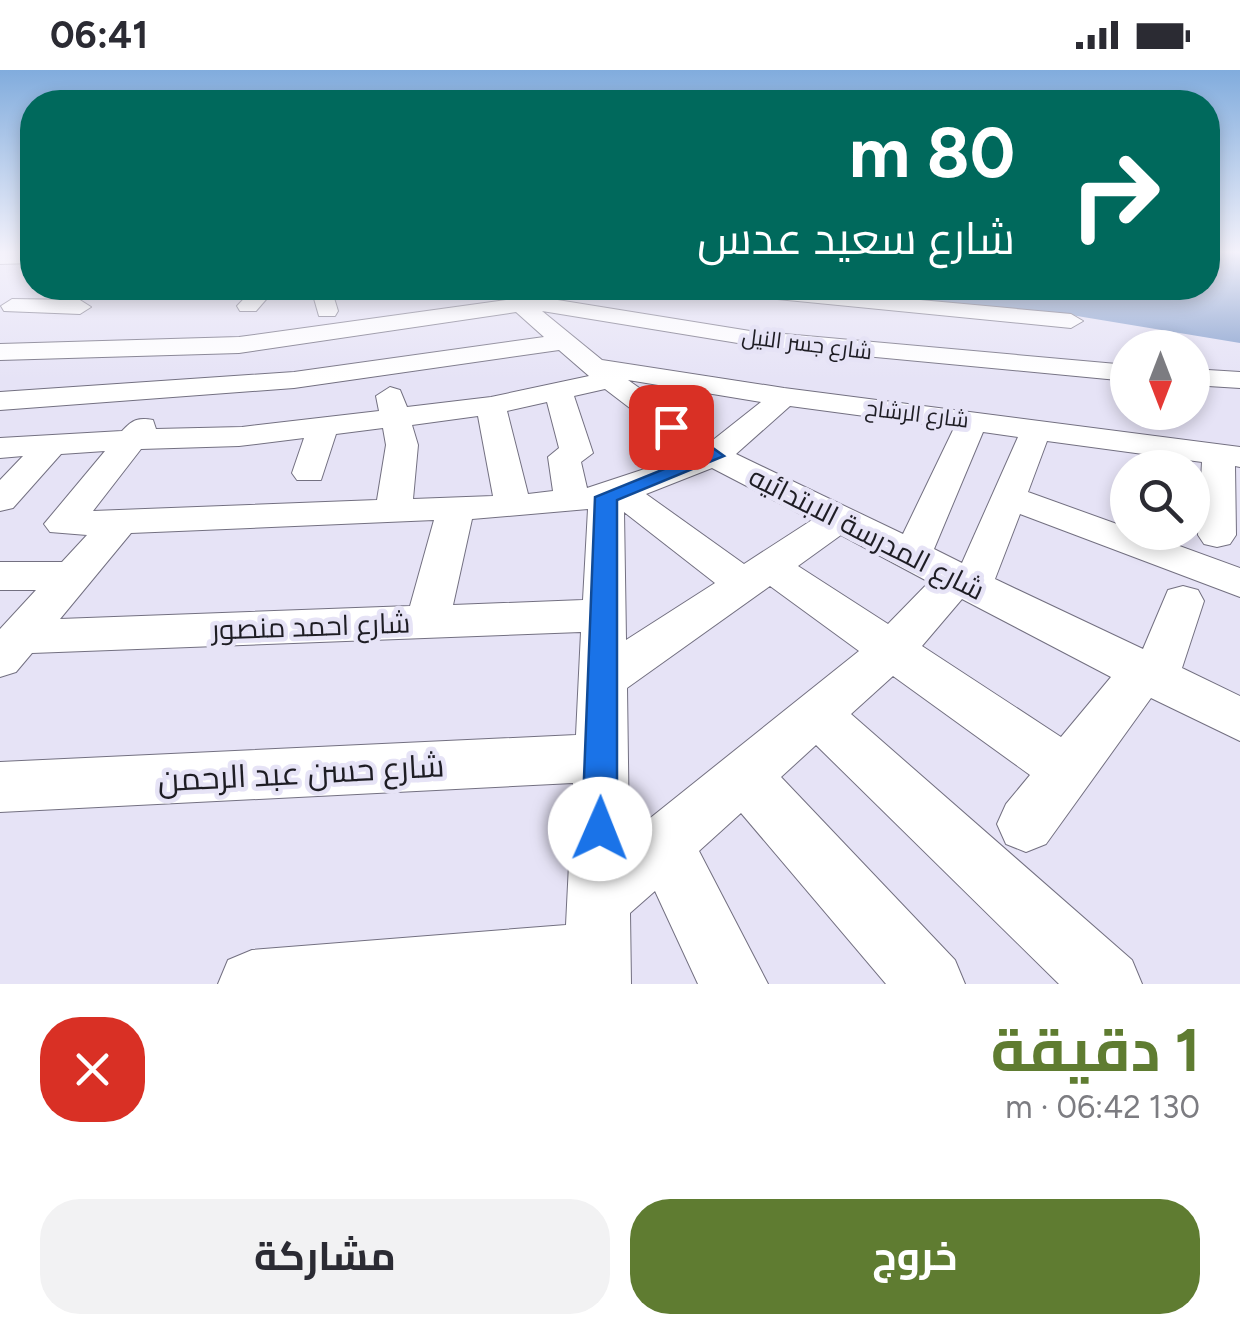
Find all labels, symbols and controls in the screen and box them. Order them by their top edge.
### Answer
text: 06:41 [50,12,148,58]
text: 80 m [849,110,1015,195]
icon: right [1050,130,1180,260]
text: شارع سعيد عدس [697,211,1015,265]
street label: شارع جسر النيل [740,323,874,366]
north arrow [1110,330,1210,430]
map controls [1110,330,1210,550]
pin [629,385,714,470]
street label: شارع الرشاح [864,394,970,435]
icon: arrive [644,400,699,455]
button: search [1110,450,1210,550]
street label: شارع المدرسة الابتدائيه [743,459,990,609]
street label: شارع احمد منصور [209,606,411,649]
street label: شارع حسن عبد الرحمن [157,747,445,802]
position arrow [548,777,652,881]
text: 1 دقيقة [991,1014,1200,1086]
button: close [40,1017,145,1122]
text: 130 m · 06:42 [1005,1088,1200,1126]
button: مشاركة [40,1199,610,1314]
button: خروج [630,1199,1200,1314]

